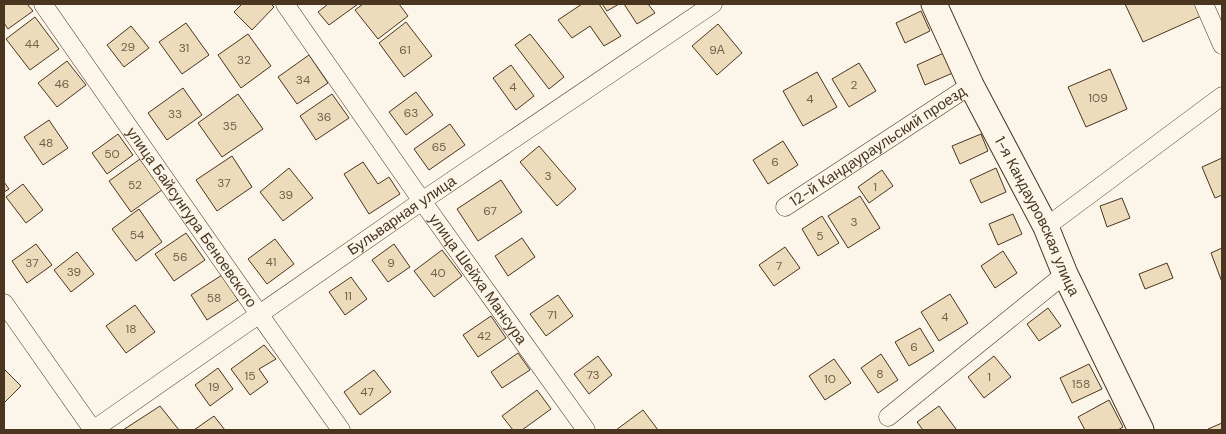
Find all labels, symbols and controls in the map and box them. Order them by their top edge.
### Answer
house number: 44 [25,36,39,52]
house number: 29 [121,39,135,55]
house number: 31 [179,40,189,56]
house number: 61 [399,42,411,58]
house number: 9А [709,42,725,58]
house number: 32 [237,52,251,68]
house number: 34 [296,72,310,88]
house number: 46 [55,76,69,92]
house number: 2 [851,77,858,93]
house number: 4 [509,79,517,95]
street label: 12-й Кандаураульский проезд [786,82,970,210]
house number: 109 [1088,90,1108,106]
house number: 4 [806,91,814,107]
house number: 63 [404,105,418,121]
house number: 33 [168,106,182,122]
house number: 36 [317,109,331,125]
house number: 35 [223,118,237,134]
street label: улица Байсунгура Беноевского [122,123,262,312]
street label: 1-я Кандауровская улица [990,133,1084,300]
house number: 48 [39,135,53,151]
house number: 65 [432,139,446,155]
house number: 50 [104,146,120,162]
house number: 6 [771,154,779,170]
house number: 3 [544,168,552,184]
street label: Бульварная улица [343,170,460,260]
house number: 37 [217,175,231,191]
house number: 52 [128,177,142,193]
house number: 1 [873,180,877,194]
house number: 39 [279,187,293,203]
house number: 67 [483,203,497,219]
street label: улица Шейха Мансура [424,210,532,349]
house number: 3 [850,214,858,230]
house number: 54 [130,227,144,243]
house number: 5 [816,228,824,244]
house number: 56 [173,249,187,265]
house number: 41 [265,254,277,270]
house number: 37 [25,255,39,271]
house number: 9 [387,255,395,271]
house number: 7 [776,258,782,274]
house number: 39 [67,264,81,280]
house number: 40 [430,265,446,281]
house number: 11 [344,288,352,304]
house number: 58 [207,290,221,306]
house number: 71 [547,307,557,323]
house number: 4 [941,309,949,325]
house number: 18 [125,321,137,337]
house number: 42 [477,328,491,344]
house number: 6 [910,339,918,355]
house number: 8 [876,366,884,382]
house number: 73 [586,367,600,383]
house number: 15 [244,368,256,384]
house number: 1 [987,369,991,385]
house number: 10 [824,371,836,387]
house number: 158 [1072,376,1090,392]
house number: 19 [208,379,220,395]
house number: 47 [360,384,374,400]

